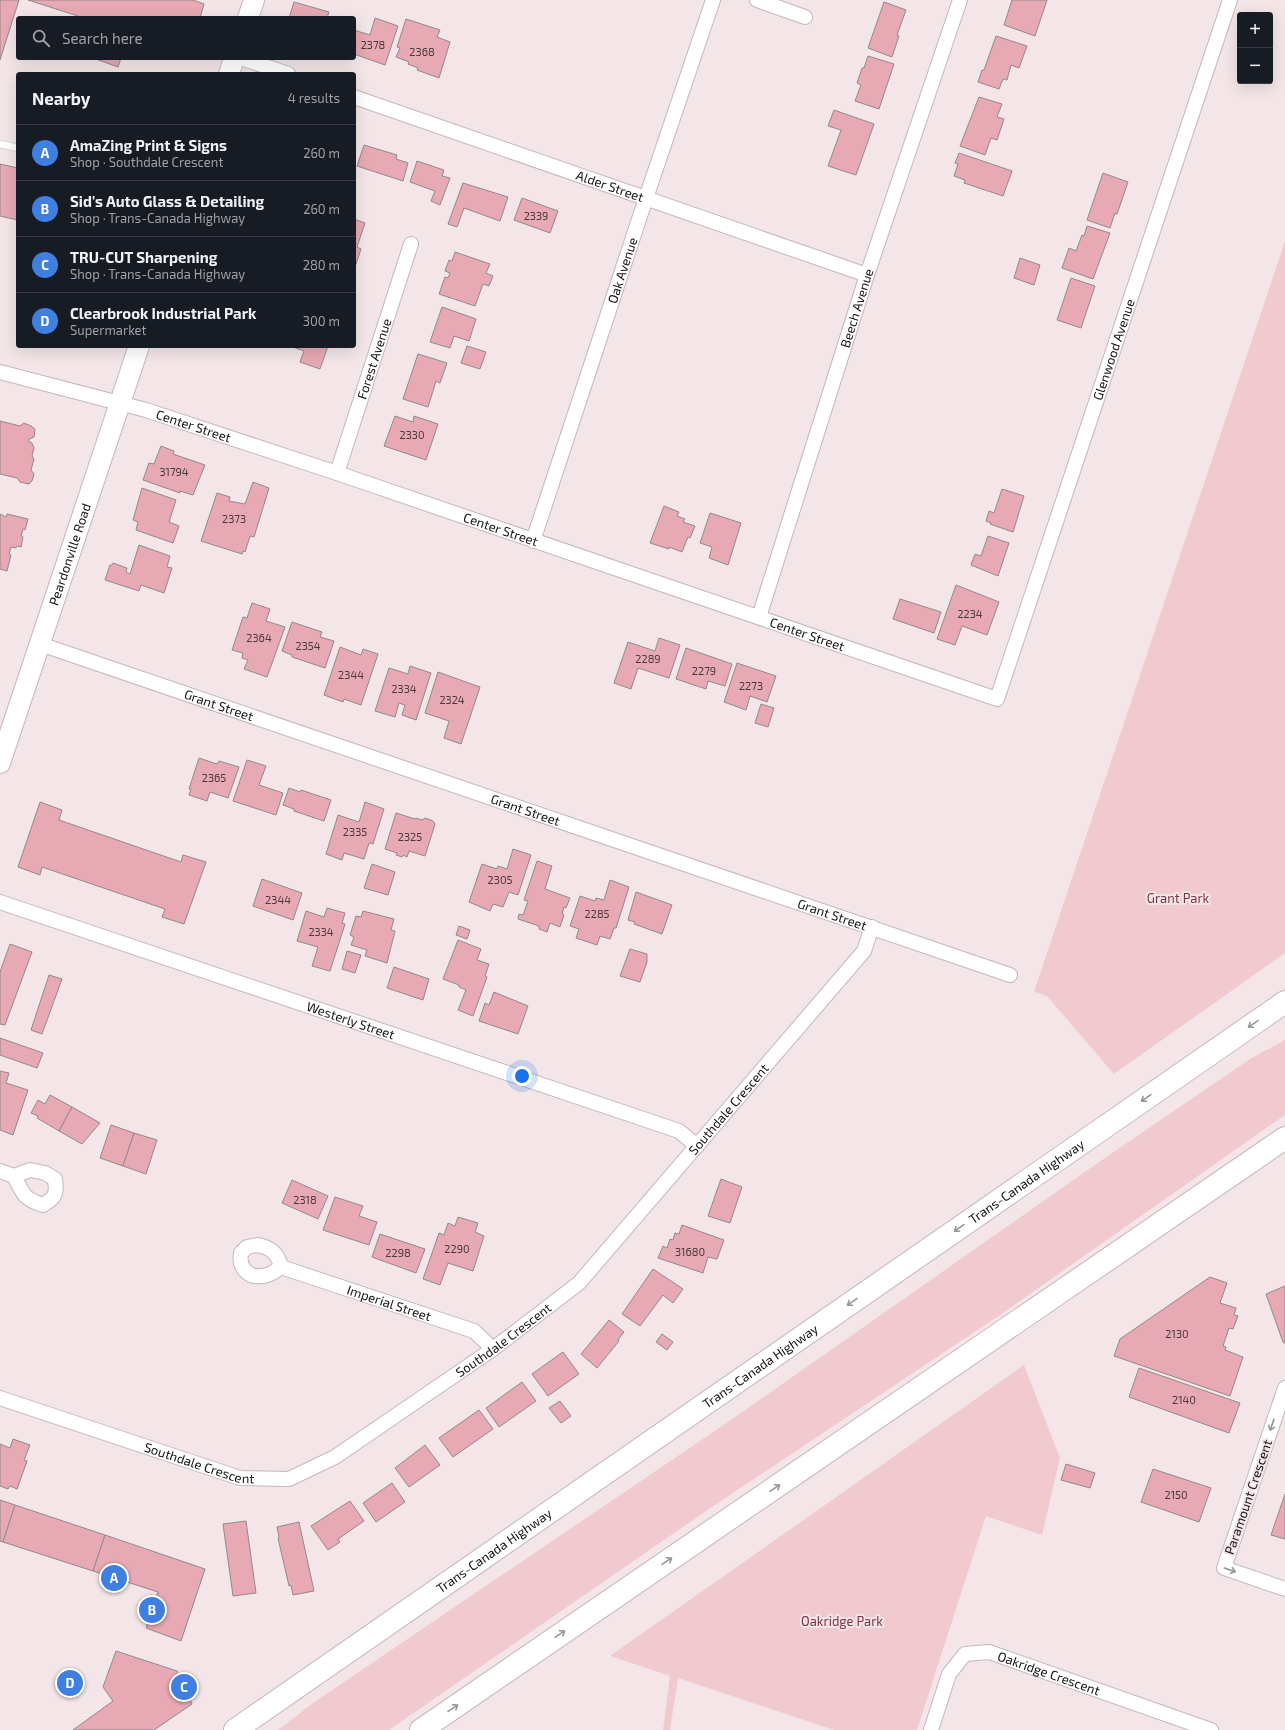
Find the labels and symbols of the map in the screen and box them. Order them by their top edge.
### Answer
house number: 2378 [361,38,385,51]
house number: 2368 [409,45,435,58]
street label: Alder Street [574,167,646,205]
house number: 2339 [524,209,548,222]
street label: Oak Avenue [604,235,640,305]
street label: Beech Avenue [837,266,877,350]
street label: Glenwood Avenue [1089,297,1138,402]
street label: Forest Avenue [353,316,394,401]
street label: Center Street [154,406,233,446]
house number: 2330 [399,428,425,441]
house number: 31794 [159,465,189,478]
street label: Peardonville Road [45,501,94,608]
street label: Center Street [461,509,540,549]
house number: 2373 [222,512,246,525]
house number: 2234 [957,607,983,620]
street label: Center Street [768,614,847,654]
house number: 2364 [246,631,272,644]
house number: 2354 [296,639,321,652]
house number: 2289 [635,652,661,665]
house number: 2279 [692,664,716,677]
house number: 2344 [338,668,364,681]
house number: 2273 [739,679,763,692]
house number: 2334 [391,682,417,695]
street label: Grant Street [182,686,256,724]
house number: 2324 [439,693,465,706]
house number: 2365 [202,771,226,784]
street label: Grant Street [489,790,562,829]
house number: 2335 [343,825,367,838]
house number: 2325 [398,830,422,843]
house number: 2305 [488,873,513,886]
park label: Grant Park [1147,890,1210,906]
house number: 2344 [265,893,291,906]
street label: Grant Street [795,895,869,934]
house number: 2285 [585,907,610,920]
house number: 2334 [308,925,334,938]
street label: Westerly Street [304,998,397,1043]
one-way arrow [1248,1020,1259,1028]
street label: Southdale Crescent [685,1060,772,1158]
your location [512,1066,532,1086]
one-way arrow [1141,1094,1152,1102]
street label: Trans-Canada Highway [966,1136,1087,1227]
house number: 2318 [293,1193,317,1206]
one-way arrow [953,1224,964,1232]
house number: 2290 [444,1242,470,1255]
house number: 31680 [675,1245,705,1258]
house number: 2298 [385,1246,411,1259]
street label: Imperial Street [345,1282,433,1324]
one-way arrow [847,1298,858,1306]
street label: Southdale Crescent [452,1299,554,1380]
street label: Trans-Canada Highway [699,1320,821,1412]
house number: 2130 [1165,1327,1189,1340]
house number: 2140 [1172,1393,1196,1406]
one-way arrow [1268,1419,1276,1431]
street label: Paramount Crescent [1221,1437,1275,1557]
street label: Southdale Crescent [142,1439,255,1486]
one-way arrow [769,1484,780,1492]
house number: 2150 [1164,1488,1188,1501]
street label: Trans-Canada Highway [433,1505,555,1596]
one-way arrow [662,1557,673,1565]
pin: A [101,1563,127,1593]
one-way arrow [1224,1567,1236,1575]
pin: B [139,1595,165,1625]
park label: Oakridge Park [801,1613,883,1629]
one-way arrow [554,1630,566,1638]
street label: Oakridge Crescent [996,1648,1102,1698]
pin: D [57,1668,83,1698]
pin: C [171,1672,197,1702]
one-way arrow [447,1704,458,1712]

